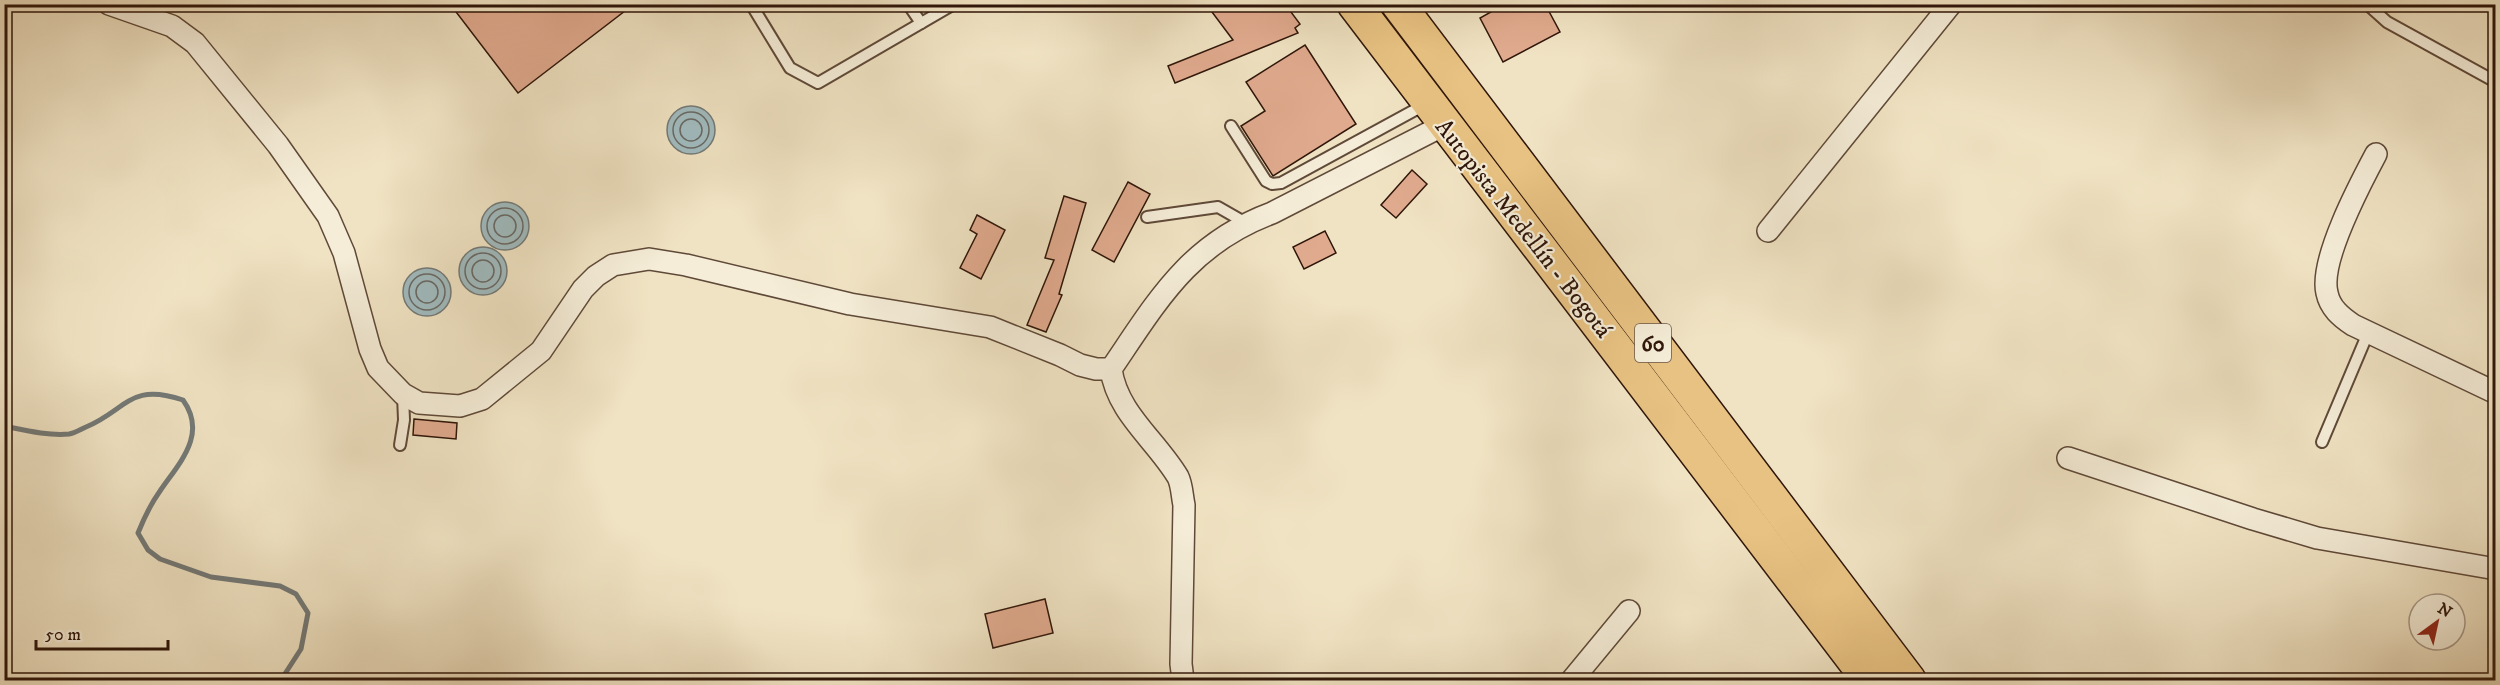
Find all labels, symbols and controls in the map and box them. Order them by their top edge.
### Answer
street label: Autopista Medellín - Bogotá [1428,113,1619,345]
road number: 60 [1635,324,1671,362]
north arrow [2407,592,2467,652]
text: N [2434,598,2456,622]
scale bar [36,613,168,651]
text: 50 m [45,624,81,646]

